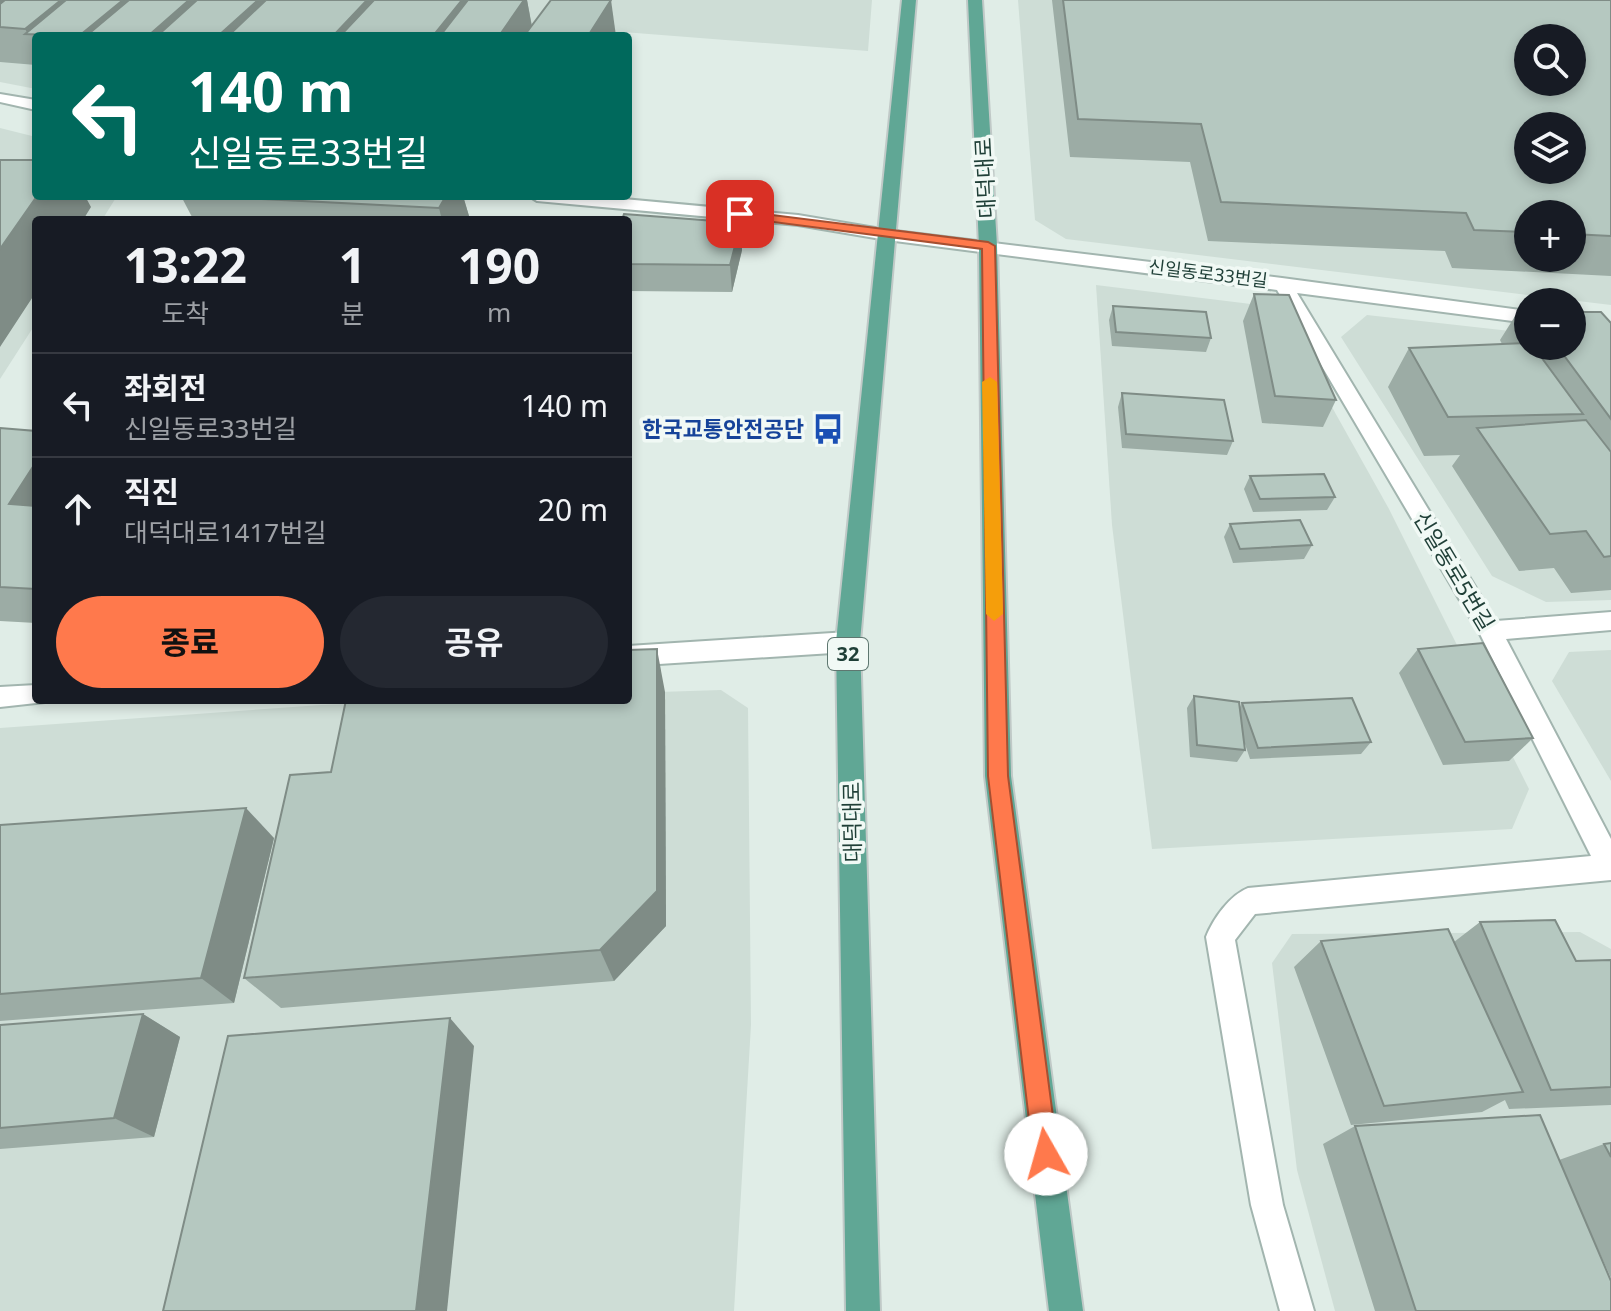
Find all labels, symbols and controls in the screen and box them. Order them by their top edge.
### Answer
map controls [1514,24,1586,360]
button: search [1514,24,1586,96]
text: 140 m [188,52,353,128]
icon: left [56,64,160,168]
button: layers [1514,112,1586,184]
text: 신일동로33번길 [188,128,428,177]
street label: 대덕대로 [967,137,1001,219]
pin [706,180,774,248]
icon: arrive [718,192,762,236]
button: + [1514,200,1586,272]
text: 13:22 [124,232,247,297]
text: 1 [339,232,366,297]
text: 190 [458,233,540,298]
street label: 신일동로33번길 [1147,254,1269,292]
button: − [1514,288,1586,360]
text: m [487,294,511,330]
text: 도착 [161,295,209,331]
text: 분 [340,295,364,331]
text: 좌회전 [124,367,207,408]
icon: left [56,383,100,427]
text: 140 m [521,385,608,426]
text: 신일동로33번길 [124,410,297,446]
bus stop icon: 한국교통안전공단 [811,412,845,446]
place label: 한국교통안전공단 [642,413,804,443]
text: 직진 [124,471,179,512]
icon: ahead [56,487,100,531]
text: 20 m [538,489,608,530]
street label: 신일동로5번길 [1407,505,1502,636]
text: 대덕대로1417번길 [124,514,327,550]
button: 종료 [56,596,324,688]
button: 공유 [340,596,608,688]
road number: 32 [828,638,868,670]
street label: 대덕대로 [835,781,867,863]
position arrow [1004,1112,1088,1196]

